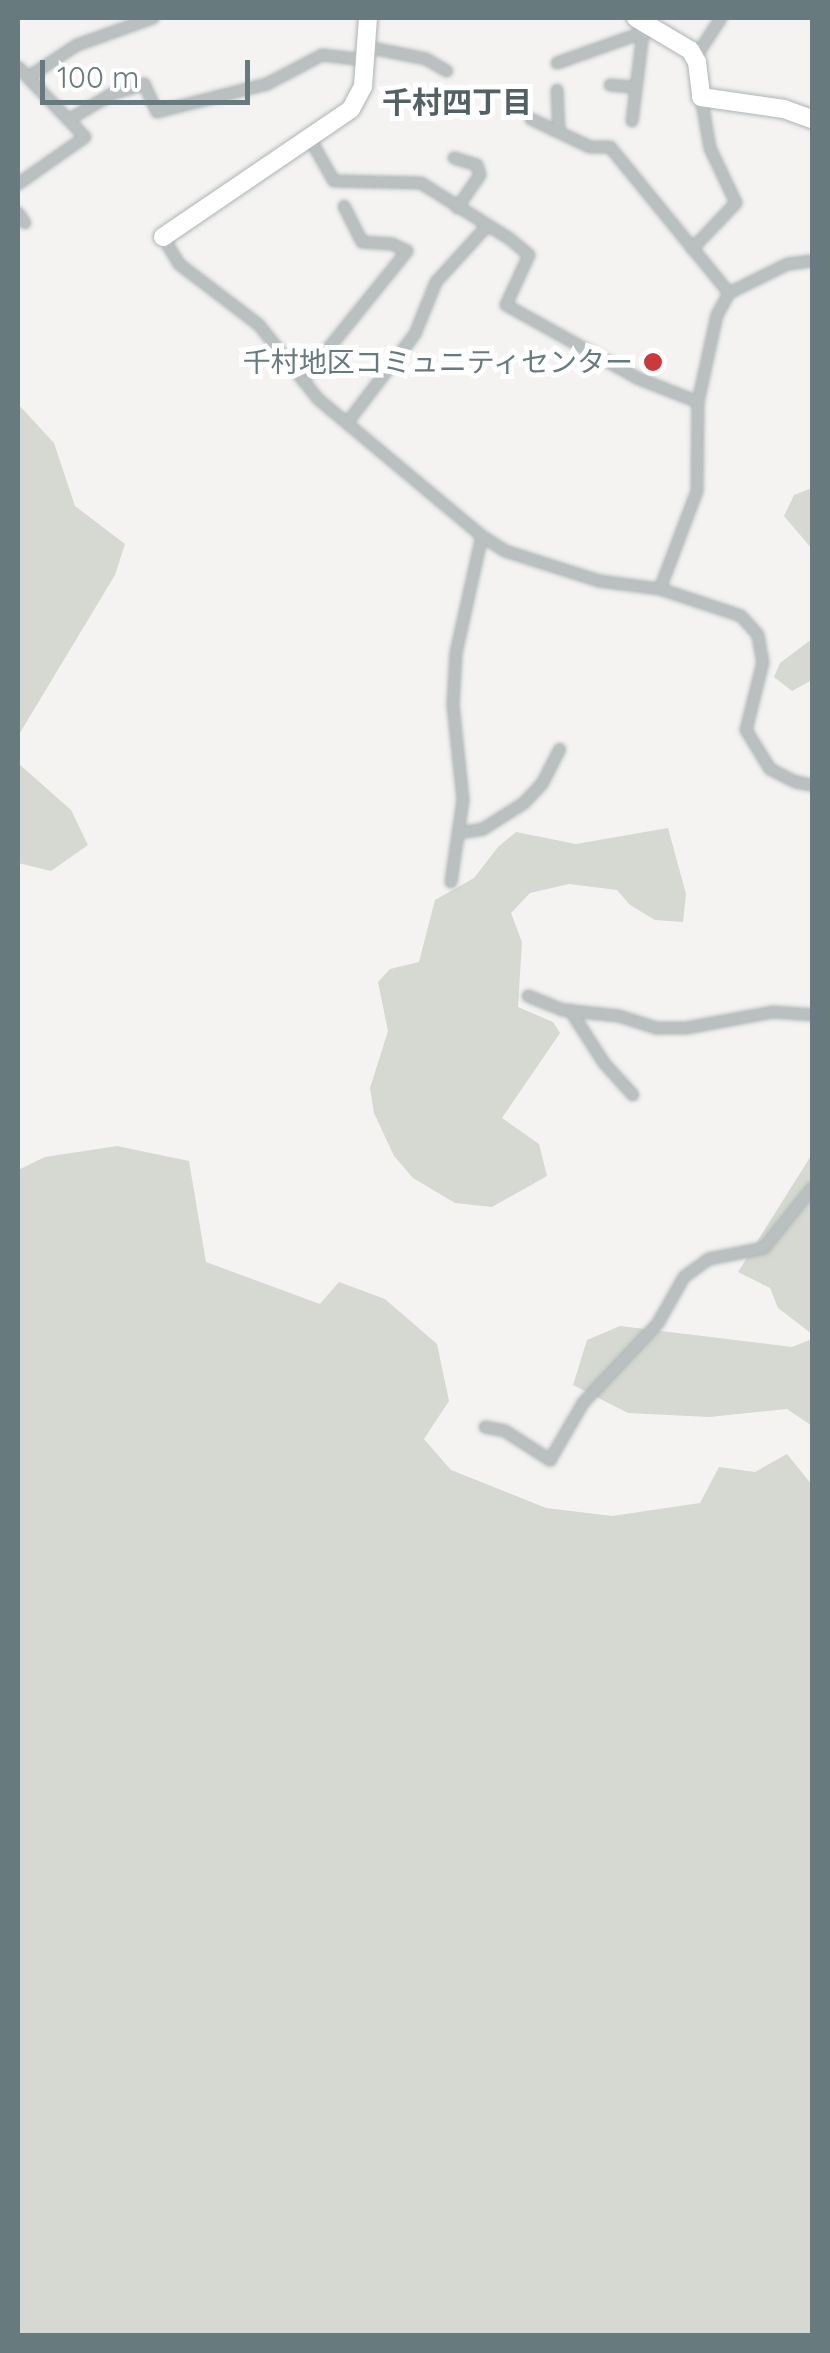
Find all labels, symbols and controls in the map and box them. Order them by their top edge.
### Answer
scale bar [45,40,255,102]
text: 100 m [57,58,139,96]
district label: 千村四丁目 [382,84,532,120]
place label: 千村地区コミュニティセンター [241,345,633,379]
marker: 千村地区コミュニティセンター [642,351,664,373]

